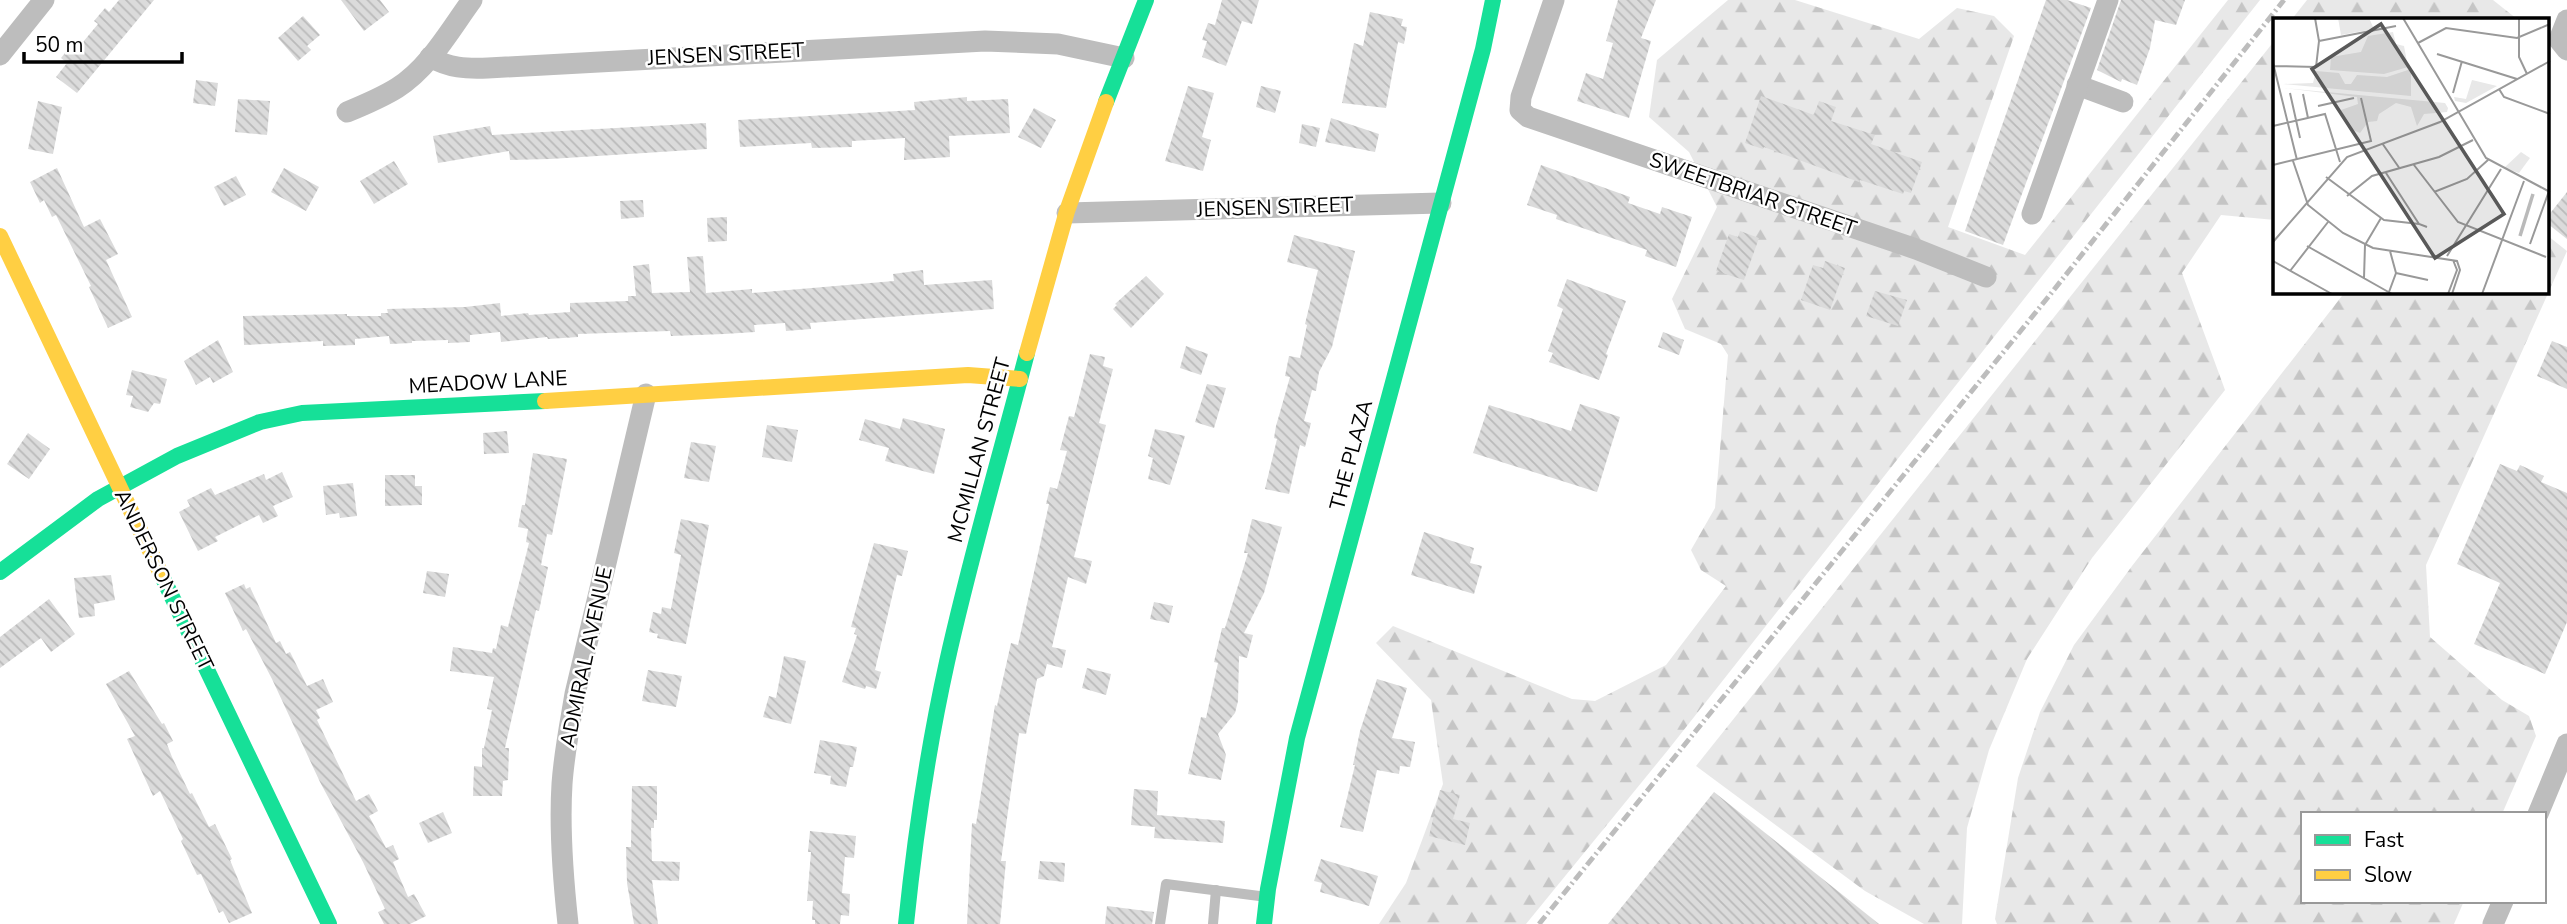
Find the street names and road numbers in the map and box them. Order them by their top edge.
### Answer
street label: JENSEN STREET [646,36,805,72]
street label: SWEETBRIAR STREET [1646,145,1861,243]
street label: JENSEN STREET [1195,190,1354,224]
street label: MCMILLAN STREET [941,354,1017,545]
street label: MEADOW LANE [408,364,568,400]
street label: THE PLAZA [1323,397,1379,513]
street label: ANDERSON STREET [108,485,220,676]
street label: ADMIRAL AVENUE [553,564,619,750]

